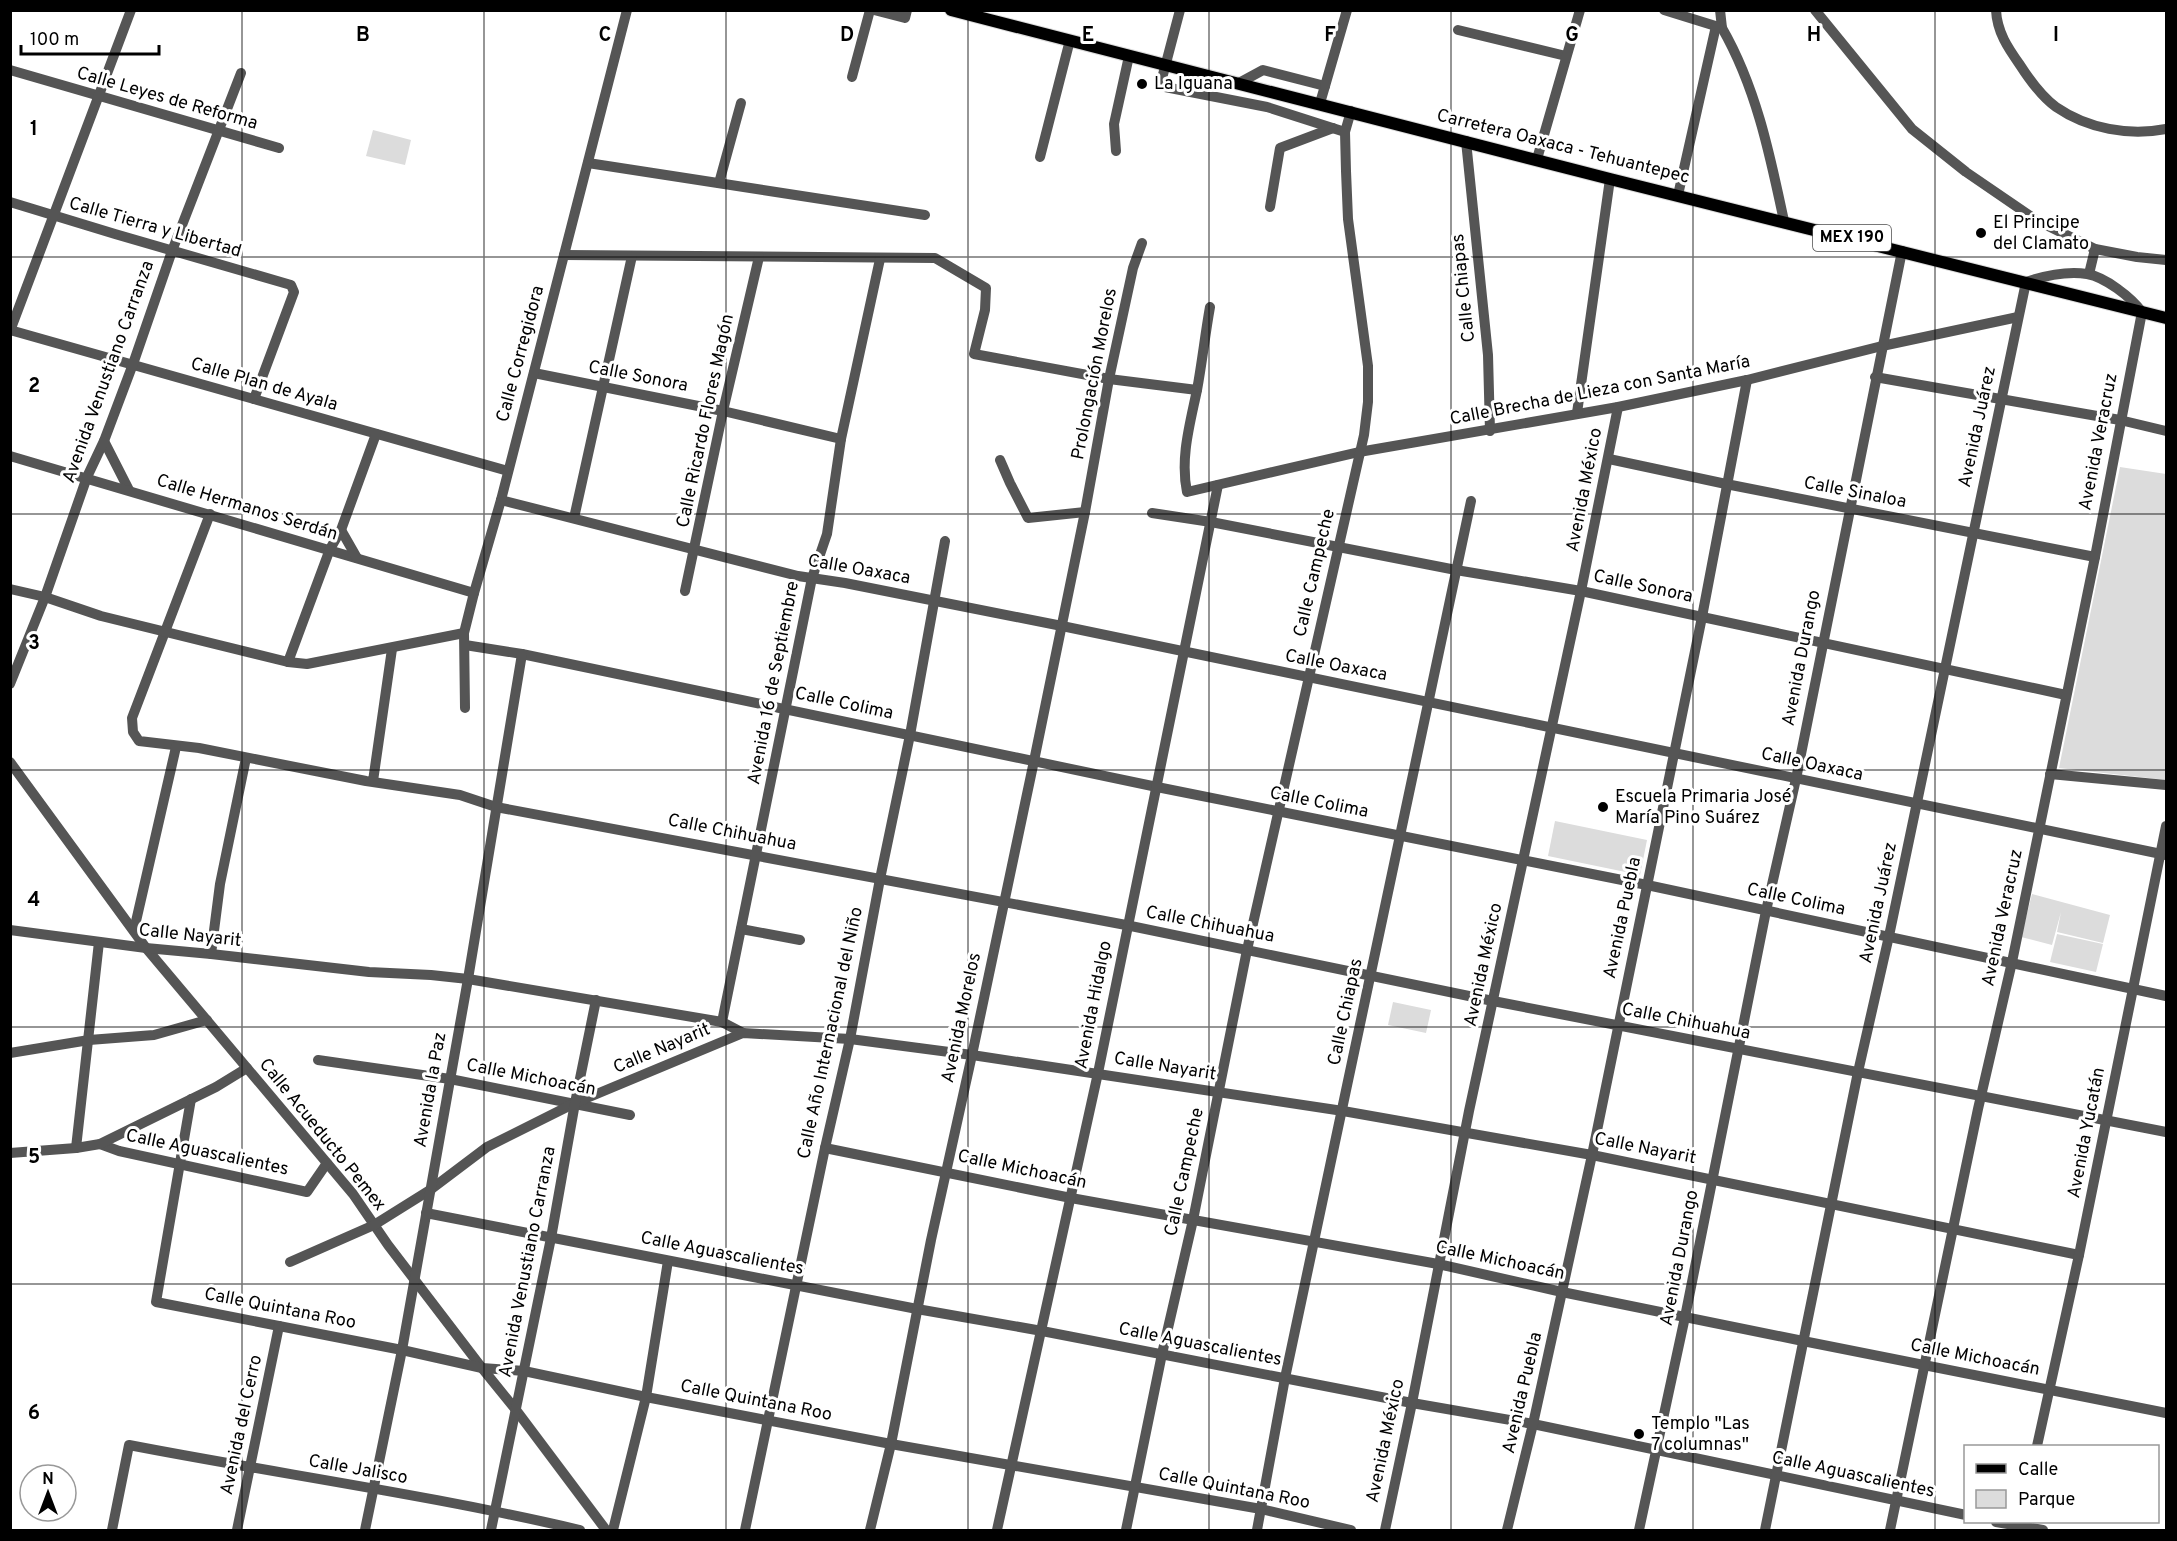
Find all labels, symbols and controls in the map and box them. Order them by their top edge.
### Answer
scale bar [21,18,159,56]
text: B [356,23,370,49]
text: C [599,23,611,49]
text: D [840,23,854,49]
text: E [1082,23,1094,49]
text: F [1324,23,1336,49]
text: G [1565,23,1579,49]
text: H [1807,23,1821,49]
text: I [2053,23,2059,49]
text: 100 m [30,29,79,52]
street label: Calle Leyes de Reforma [74,62,260,136]
place label: La Iguana [1154,73,1233,96]
marker: La Iguana [1135,77,1149,91]
street label: Carretera Oaxaca - Tehuantepec [1434,104,1692,190]
text: 1 [30,117,38,143]
street label: Calle Tierra y Libertad [66,192,244,264]
place label: El Principe del Clamato [1993,212,2089,256]
road number: MEX 190 [1813,225,1891,251]
marker: El Principe del Clamato [1974,226,1988,240]
street label: Calle Chiapas [1447,233,1481,343]
street label: Avenida Venustiano Carranza [58,258,160,486]
street label: Calle Corregidora [492,283,550,425]
street label: Prolongación Morelos [1067,286,1123,462]
street label: Calle Ricardo Flores Magón [672,312,740,530]
street label: Calle Brecha de Lieza con Santa María [1448,351,1752,431]
street label: Calle Plan de Ayala [188,353,340,417]
street label: Calle Sonora [586,356,690,398]
street label: Avenida Juárez [1954,364,2002,490]
street label: Avenida Veracruz [2074,371,2124,513]
text: 2 [28,374,40,400]
street label: Avenida México [1562,426,1608,554]
street label: Calle Hermanos Serdán [154,469,340,547]
street label: Calle Sinaloa [1802,472,1908,514]
street label: Calle Campeche [1289,507,1341,639]
street label: Calle Oaxaca [806,550,912,590]
street label: Calle Sonora [1591,565,1695,609]
street label: Avenida 16 de Septiembre [743,579,805,787]
street label: Avenida Durango [1778,588,1826,728]
text: 3 [28,631,40,657]
street label: Calle Oaxaca [1283,645,1389,687]
street label: Calle Colima [793,682,895,726]
street label: Calle Oaxaca [1759,743,1865,787]
street label: Calle Colima [1268,782,1370,824]
place label: Escuela Primaria José María Pino Suárez [1615,786,1791,830]
marker: Escuela Primaria José María Pino Suárez [1596,800,1610,814]
street label: Calle Chihuahua [666,809,798,857]
street label: Avenida Juárez [1855,840,1903,966]
street label: Avenida Veracruz [1977,847,2029,989]
street label: Avenida Puebla [1599,855,1647,981]
street label: Calle Colima [1745,878,1847,922]
text: 4 [28,888,40,914]
street label: Calle Chihuahua [1144,901,1276,949]
street label: Avenida México [1460,901,1508,1029]
street label: Calle Año Internacional del Niño [793,905,869,1161]
street label: Calle Nayarit [137,919,243,953]
street label: Avenida Hidalgo [1070,939,1118,1071]
street label: Avenida Morelos [937,951,987,1085]
street label: Calle Chiapas [1323,956,1369,1068]
street label: Calle Chihuahua [1620,998,1752,1046]
street label: Calle Nayarit [610,1018,714,1080]
street label: Avenida la Paz [410,1030,452,1150]
street label: Calle Nayarit [1112,1048,1218,1086]
street label: Calle Acueducto Pemex [253,1054,391,1216]
street label: Calle Michoacán [464,1054,598,1102]
street label: Avenida Yucatán [2063,1066,2111,1200]
street label: Calle Campeche [1160,1106,1210,1238]
street label: Calle Aguascalientes [124,1125,290,1181]
street label: Calle Nayarit [1592,1128,1698,1170]
street label: Avenida Venustiano Carranza [494,1144,562,1380]
text: 5 [28,1145,40,1171]
street label: Calle Michoacán [955,1145,1089,1195]
street label: Avenida Durango [1656,1188,1704,1328]
street label: Calle Aguascalientes [638,1227,806,1281]
street label: Calle Michoacán [1433,1236,1567,1286]
street label: Calle Quintana Roo [202,1283,358,1335]
street label: Calle Aguascalientes [1116,1318,1284,1372]
street label: Avenida Puebla [1498,1330,1548,1456]
street label: Calle Michoacán [1908,1334,2042,1382]
street label: Avenida del Cerro [216,1353,268,1497]
street label: Calle Quintana Roo [678,1375,834,1427]
street label: Avenida México [1362,1377,1410,1505]
text: 6 [28,1401,40,1427]
place label: Templo "Las 7 columnas" [1651,1413,1750,1457]
marker: Templo "Las 7 columnas" [1632,1427,1646,1441]
legend [1964,1445,2159,1523]
street label: Calle Aguascalientes [1770,1447,1936,1503]
street label: Calle Jalisco [307,1450,409,1490]
text: Calle [2018,1459,2058,1482]
north arrow [18,1463,78,1523]
street label: Calle Quintana Roo [1156,1463,1312,1515]
text: N [42,1470,54,1490]
text: Parque [2018,1489,2075,1512]

